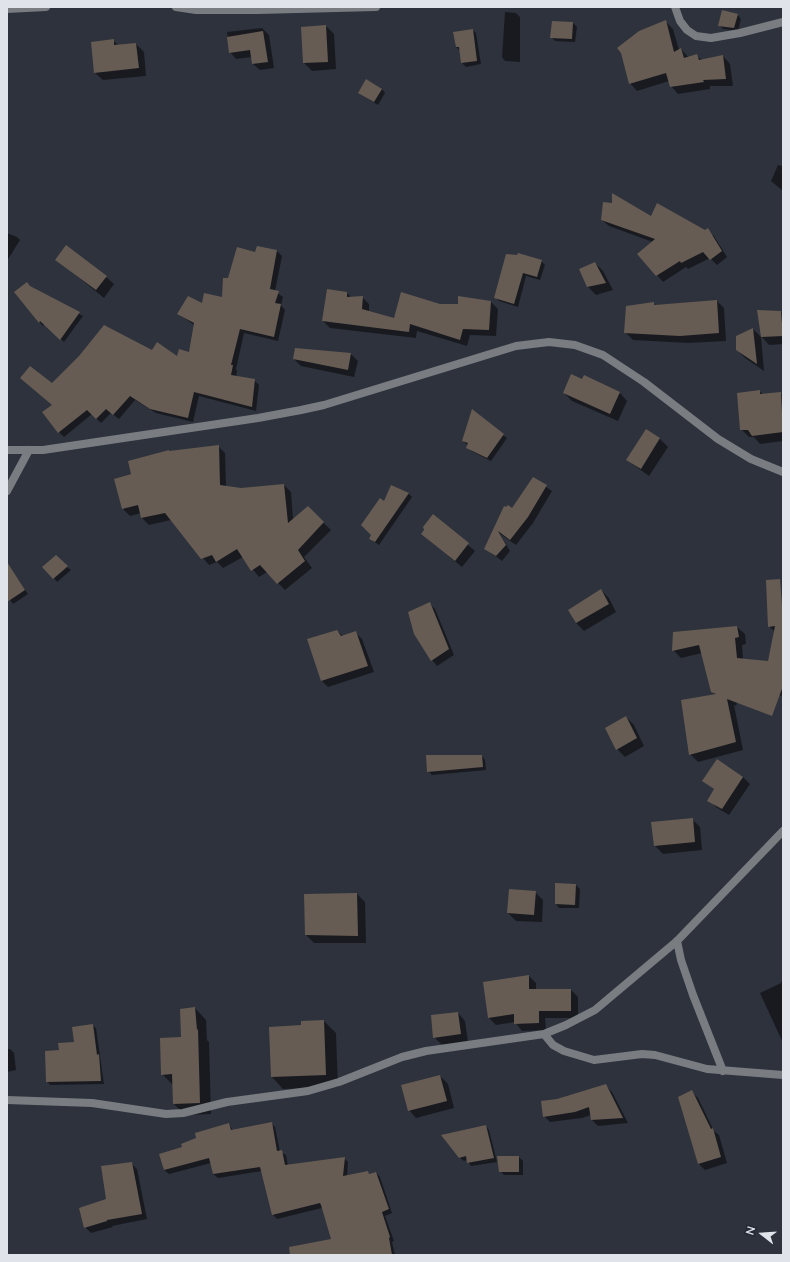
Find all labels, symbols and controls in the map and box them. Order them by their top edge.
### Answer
north arrow [742,1214,782,1254]
text: N [743,1224,758,1236]

